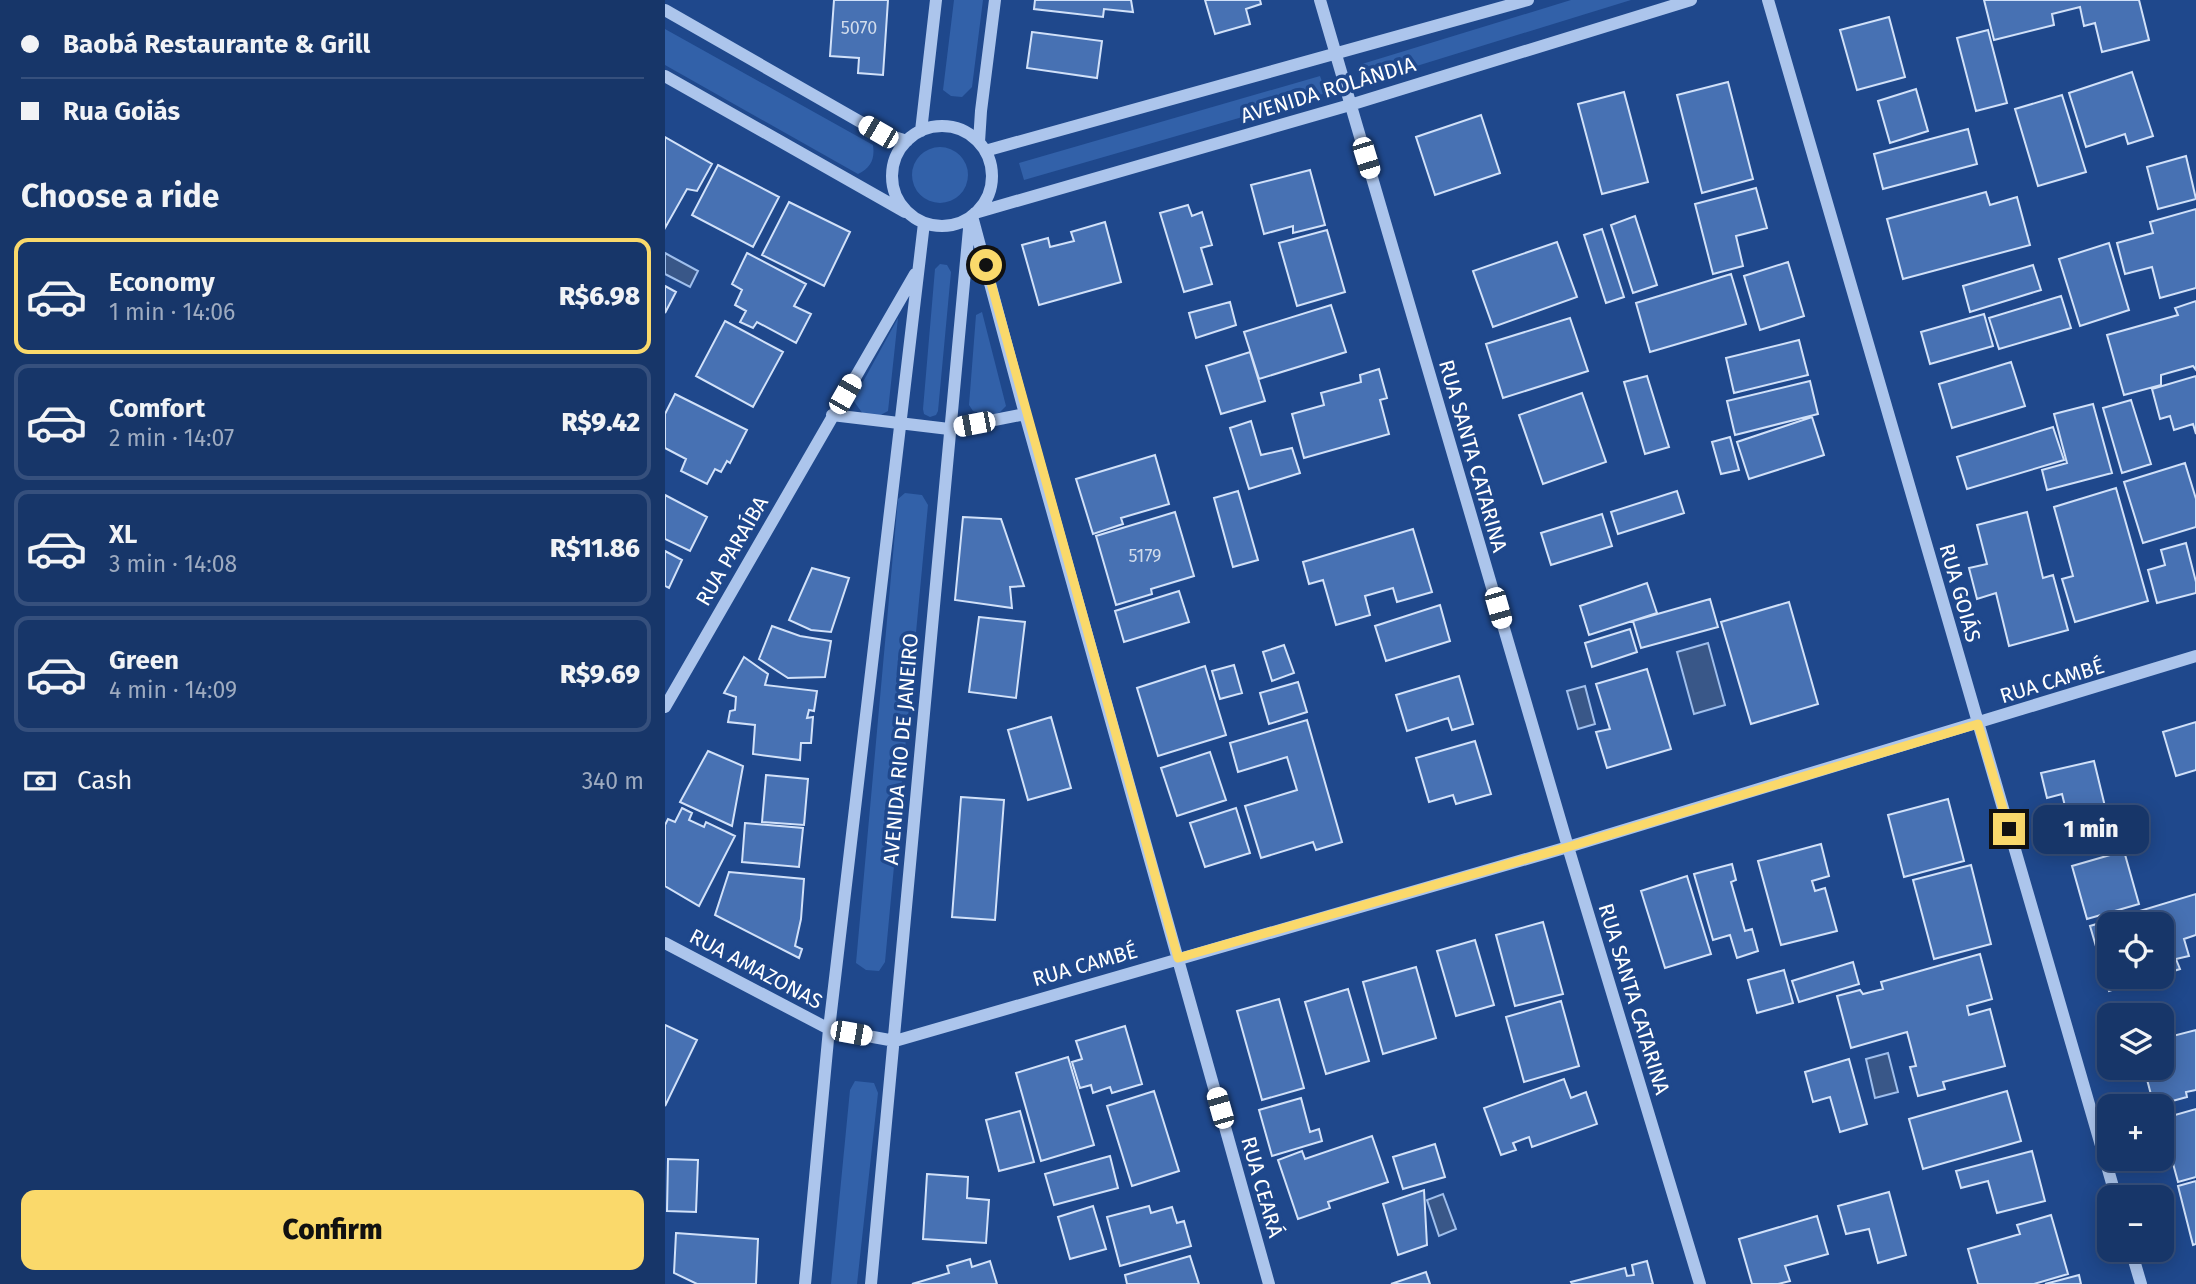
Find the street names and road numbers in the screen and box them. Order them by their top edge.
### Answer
street label: AVENIDA ROLÂNDIA [1237,51,1419,129]
street label: RUA SANTA CATARINA [1433,357,1513,555]
street label: RUA PARAÍBA [690,491,774,611]
street label: RUA GOIÁS [1934,541,1986,645]
street label: AVENIDA RIO DE JANEIRO [878,632,924,866]
street label: RUA CAMBÉ [1997,653,2107,709]
street label: RUA SANTA CATARINA [1593,900,1675,1098]
street label: RUA AMAZONAS [685,923,827,1015]
street label: RUA CAMBÉ [1030,938,1140,992]
street label: RUA CEARÁ [1235,1134,1289,1240]

